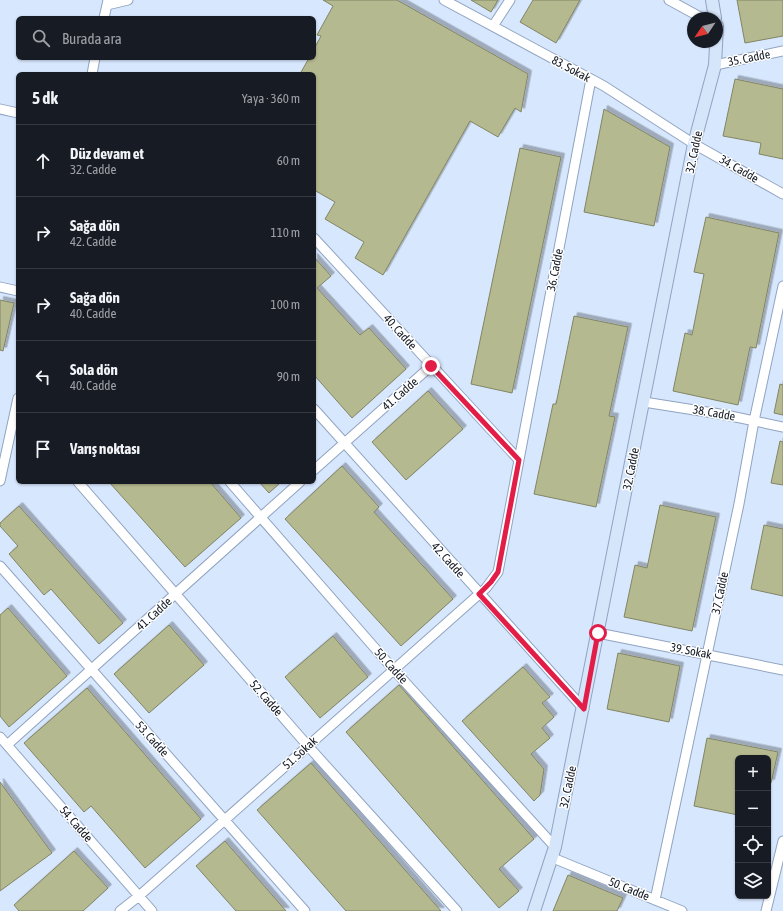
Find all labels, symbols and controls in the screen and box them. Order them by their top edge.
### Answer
north arrow [687,12,723,48]
search box [16,16,316,60]
icon: search [30,27,52,49]
text: Burada ara [62,30,122,47]
street label: 35. Cadde [727,47,771,69]
street label: 83. Sokak [549,53,593,85]
text: 5 dk [32,88,58,108]
text: Yaya · 360 m [242,91,300,106]
street label: 32. Cadde [683,130,705,174]
text: Düz devam et [70,145,144,162]
icon: ahead [32,150,54,172]
street label: 34. Cadde [717,152,761,186]
text: 60 m [277,153,300,168]
text: 32. Cadde [70,162,116,177]
text: Sağa dön [70,217,120,234]
icon: right [32,222,54,244]
text: 110 m [271,225,300,240]
text: 42. Cadde [70,234,116,249]
street label: 36. Cadde [544,248,566,292]
text: Sağa dön [70,289,120,306]
icon: right [32,294,54,316]
text: 100 m [271,297,300,312]
text: 40. Cadde [70,306,116,321]
street label: 40. Cadde [380,311,420,353]
route end [422,357,440,375]
text: Sola dön [70,361,118,378]
icon: left [32,366,54,388]
text: 90 m [277,369,300,384]
street label: 41. Cadde [379,375,421,413]
text: 40. Cadde [70,378,116,393]
street label: 38. Cadde [692,402,736,424]
icon: arrive [32,438,54,460]
text: Varış noktası [70,440,140,457]
street label: 32. Cadde [620,447,642,491]
street label: 42. Cadde [428,539,468,581]
street label: 37. Cadde [709,571,731,615]
street label: 41. Cadde [133,594,175,634]
route start [589,624,607,642]
street label: 39. Sokak [669,640,714,662]
street label: 50. Cadde [371,645,411,687]
street label: 52. Cadde [247,677,285,719]
street label: 53. Cadde [132,718,172,760]
street label: 51. Sokak [280,733,321,772]
map controls [735,755,771,899]
button: + [735,755,771,791]
street label: 32. Cadde [557,765,579,809]
button: − [735,791,771,827]
street label: 54. Cadde [57,803,95,845]
button: locate [735,827,771,863]
button: layers [735,863,771,899]
street label: 50. Cadde [607,874,651,904]

